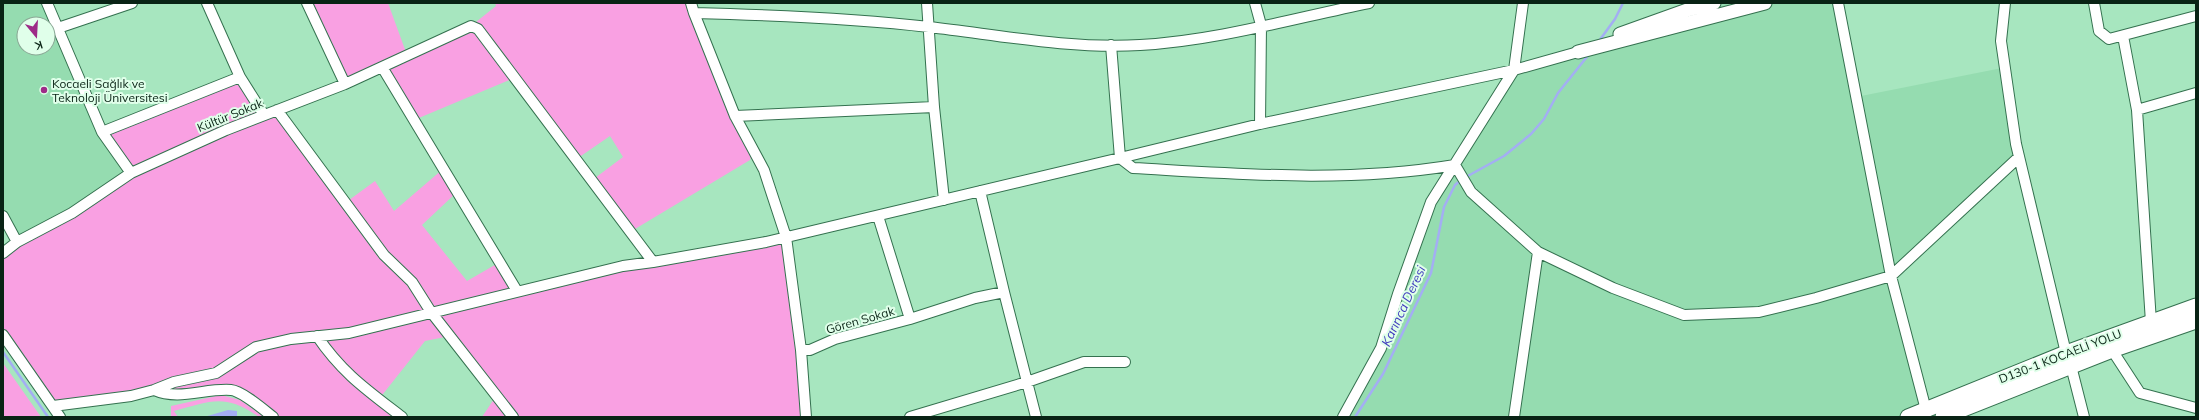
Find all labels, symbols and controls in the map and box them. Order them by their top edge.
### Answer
north arrow [16,16,56,56]
text: K [33,38,45,54]
place label: Kocaeli Sağlık ve Teknoloji Üniversitesi [52,76,168,105]
marker: Kocaeli Sağlık ve Teknoloji Üniversitesi [39,85,49,95]
street label: Kültür Sokak [195,95,266,135]
water label: Karınca Deresi [1377,262,1429,349]
street label: Gören Sokak [824,303,897,337]
street label: D130-1 KOCAELİ YOLU [1997,326,2123,386]

